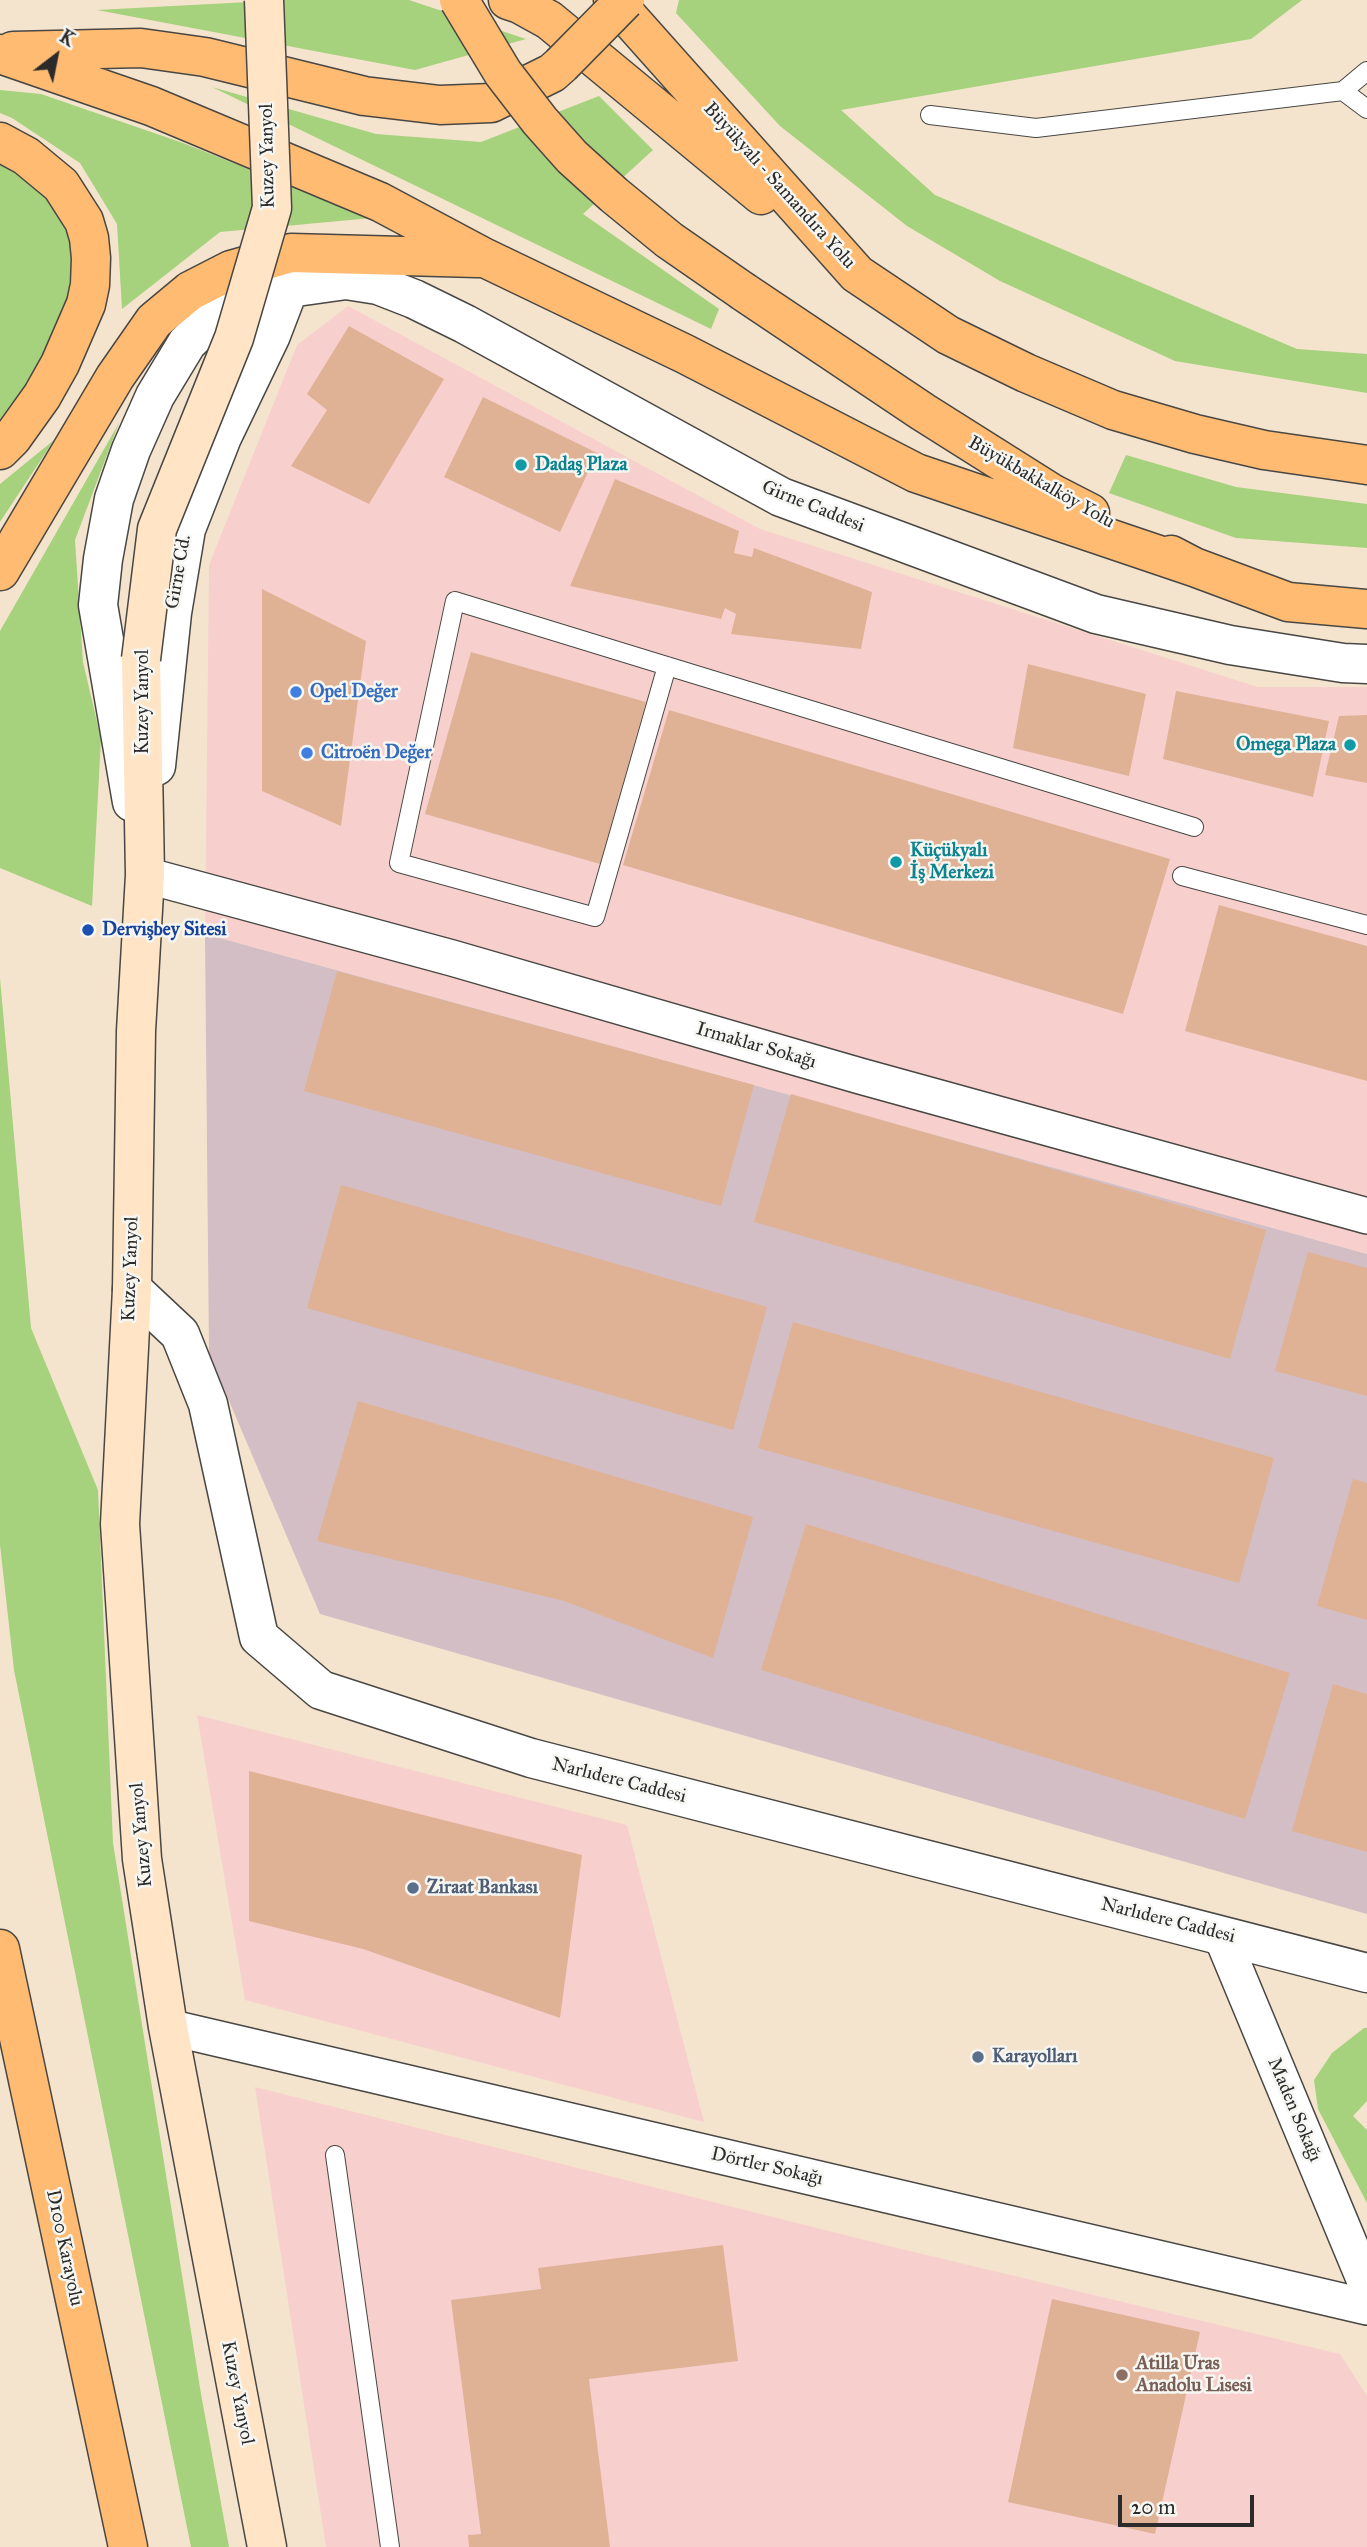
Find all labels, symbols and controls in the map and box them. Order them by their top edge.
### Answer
north arrow [21,21,91,91]
text: K [56,24,79,51]
street label: Büyükyalı - Samandıra Yolu [698,98,860,274]
street label: Kuzey Yanyol [256,103,280,209]
street label: Büyükbakkalköy Yolu [964,432,1118,534]
place label: Dadaş Plaza [535,454,627,476]
marker: Dadaş Plaza [513,457,529,473]
street label: Girne Caddesi [758,476,868,538]
street label: Girne Cd. [161,533,197,611]
street label: Kuzey Yanyol [132,649,154,755]
place label: Opel Değer [310,681,398,703]
marker: Opel Değer [288,684,304,700]
place label: Omega Plaza [1236,734,1336,756]
marker: Omega Plaza [1342,737,1358,753]
place label: Citroën Değer [321,742,432,764]
marker: Citroën Değer [299,745,315,761]
place label: Küçükyalı İş Merkezi [910,840,994,884]
marker: Küçükyalı İş Merkezi [888,854,904,870]
place label: Dervişbey Sitesi [102,919,226,941]
marker: Dervişbey Sitesi [80,922,96,938]
street label: Irmaklar Sokağı [693,1018,819,1074]
street label: Kuzey Yanyol [118,1216,144,1322]
street label: Narlıdere Caddesi [549,1753,689,1809]
street label: Kuzey Yanyol [126,1782,158,1888]
place label: Ziraat Bankası [427,1877,538,1899]
marker: Ziraat Bankası [405,1880,421,1896]
street label: Narlıdere Caddesi [1098,1893,1238,1949]
place label: Karayolları [992,2046,1077,2068]
marker: Karayolları [970,2049,986,2065]
street label: Maden Sokağı [1262,2055,1326,2165]
street label: Dörtler Sokağı [709,2143,825,2191]
street label: D100 Karayolu [41,2188,87,2308]
street label: Kuzey Yanyol [216,2339,258,2447]
place label: Atilla Uras Anadolu Lisesi [1136,2353,1252,2397]
marker: Atilla Uras Anadolu Lisesi [1114,2367,1130,2383]
scale bar [1122,2480,1258,2524]
text: 20 m [1131,2494,1176,2520]

